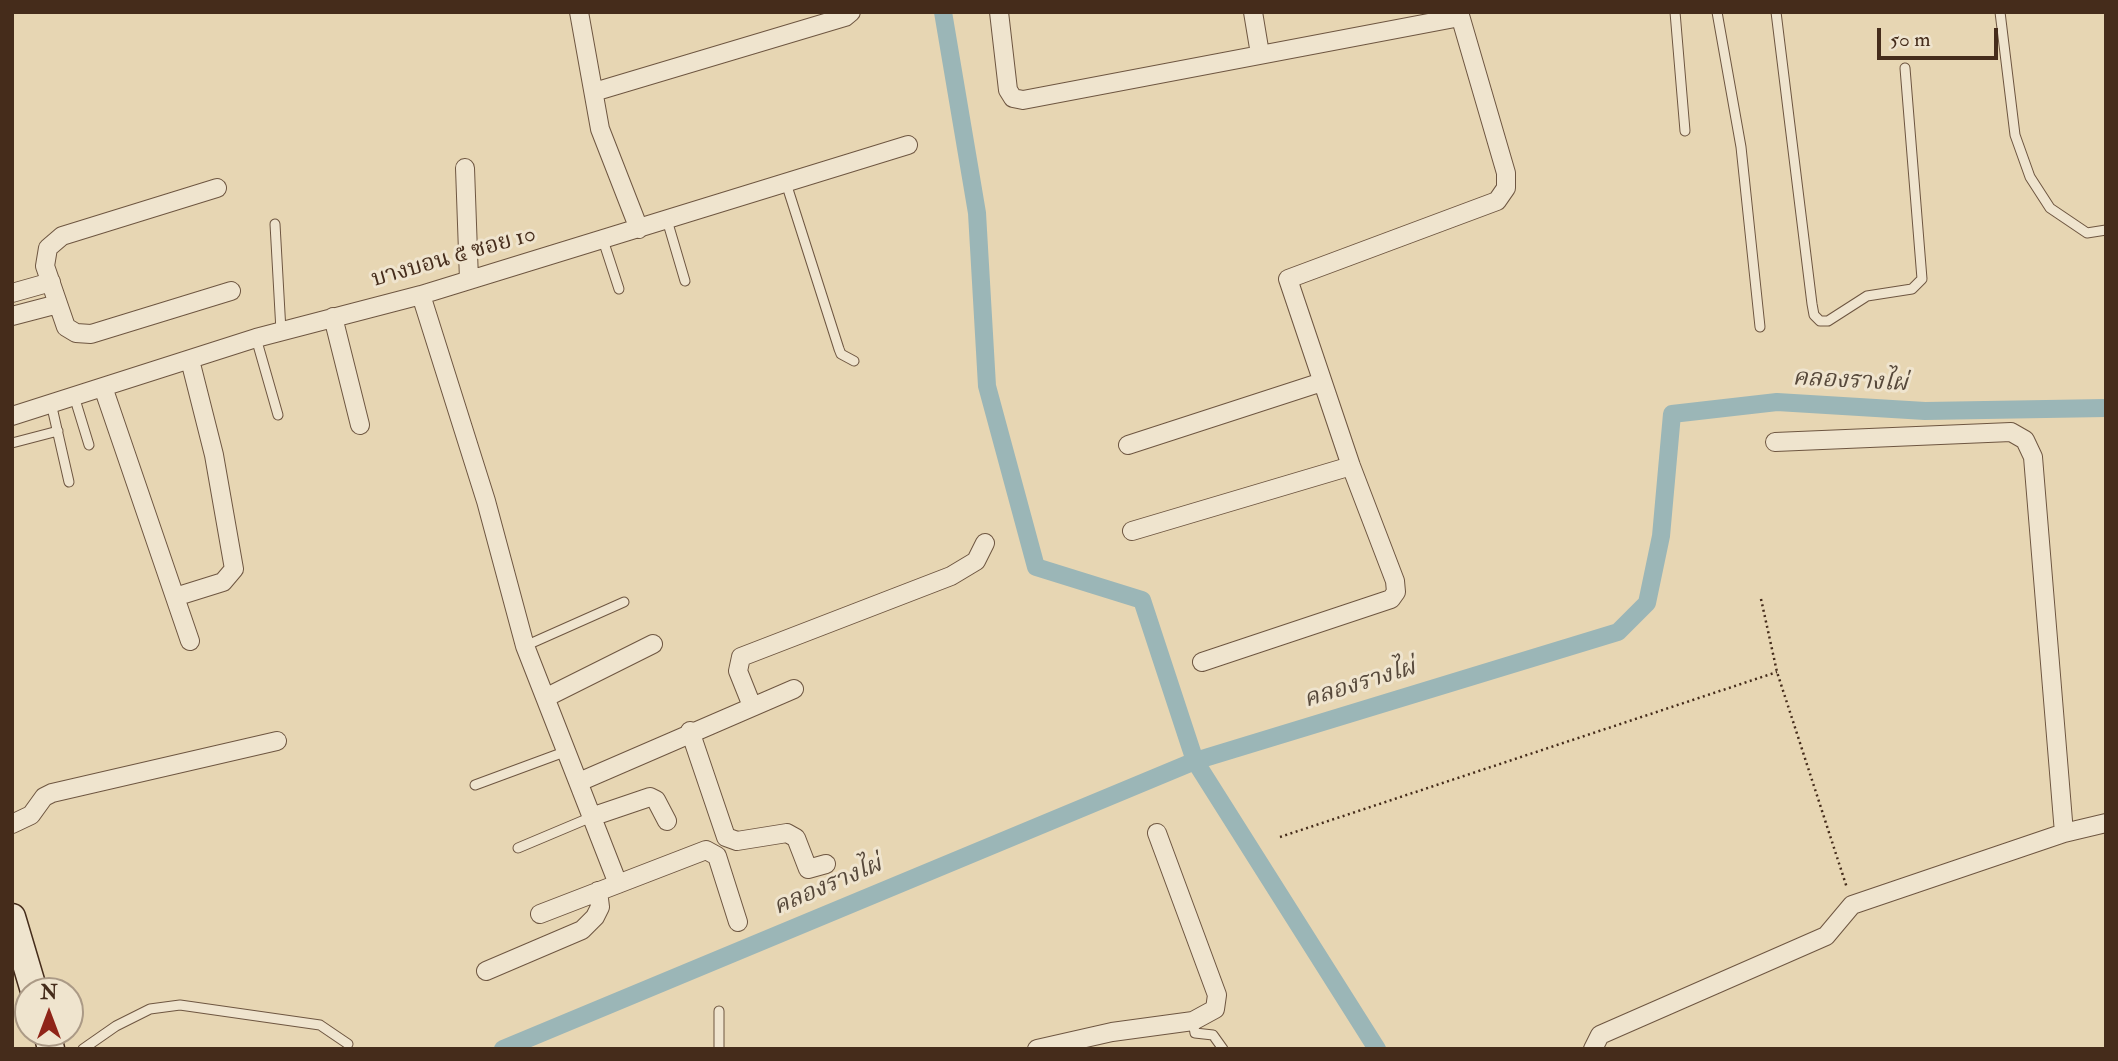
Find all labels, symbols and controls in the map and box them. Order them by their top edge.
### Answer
scale bar [1880,14,2001,58]
text: 50 m [1890,26,1931,53]
street label: บางบอน ๕ ซอย 10 [369,221,539,295]
water label: คลองรางไผ่ [1792,365,1908,399]
water label: คลองรางไผ่ [1301,654,1419,716]
water label: คลองรางไผ่ [769,851,887,923]
north arrow [14,977,84,1047]
text: N [40,981,58,1005]

